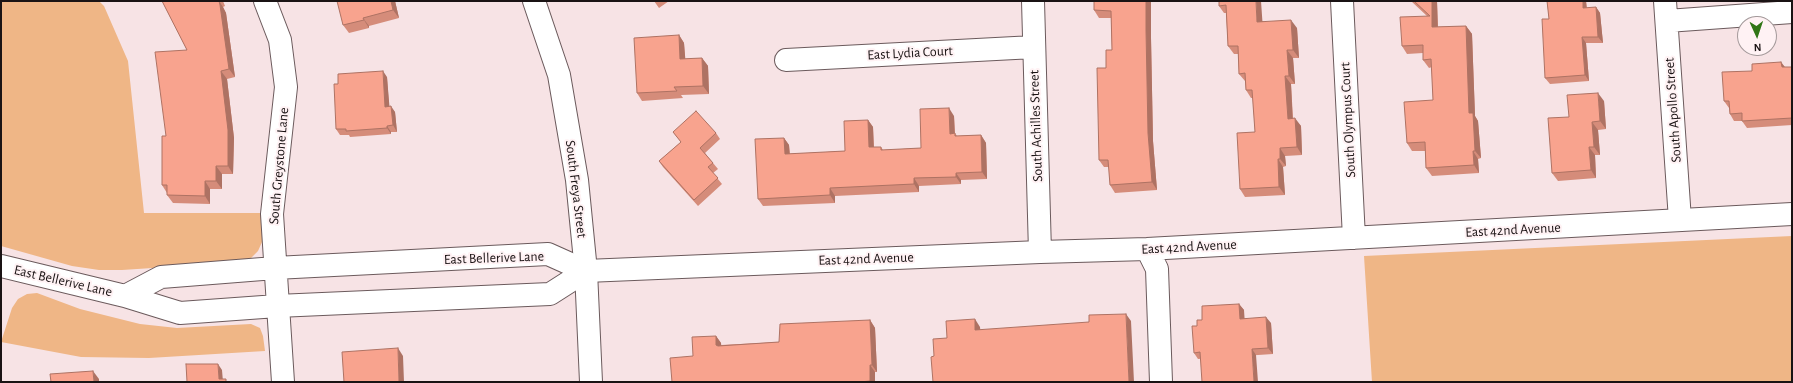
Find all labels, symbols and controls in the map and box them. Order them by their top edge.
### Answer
north arrow [1737,16,1777,56]
street label: East Lydia Court [867,42,953,64]
text: N [1753,42,1762,53]
street label: South Apollo Street [1661,57,1685,163]
street label: South Olympus Court [1337,62,1359,178]
street label: South Achilles Street [1026,70,1046,182]
street label: South Greystone Lane [266,107,292,225]
street label: South Freya Street [562,139,590,239]
street label: East 42nd Avenue [1465,219,1561,241]
street label: East 42nd Avenue [1141,236,1237,258]
street label: East Bellerive Lane [444,248,544,268]
street label: East 42nd Avenue [818,249,914,269]
street label: East Bellerive Lane [12,262,114,300]

